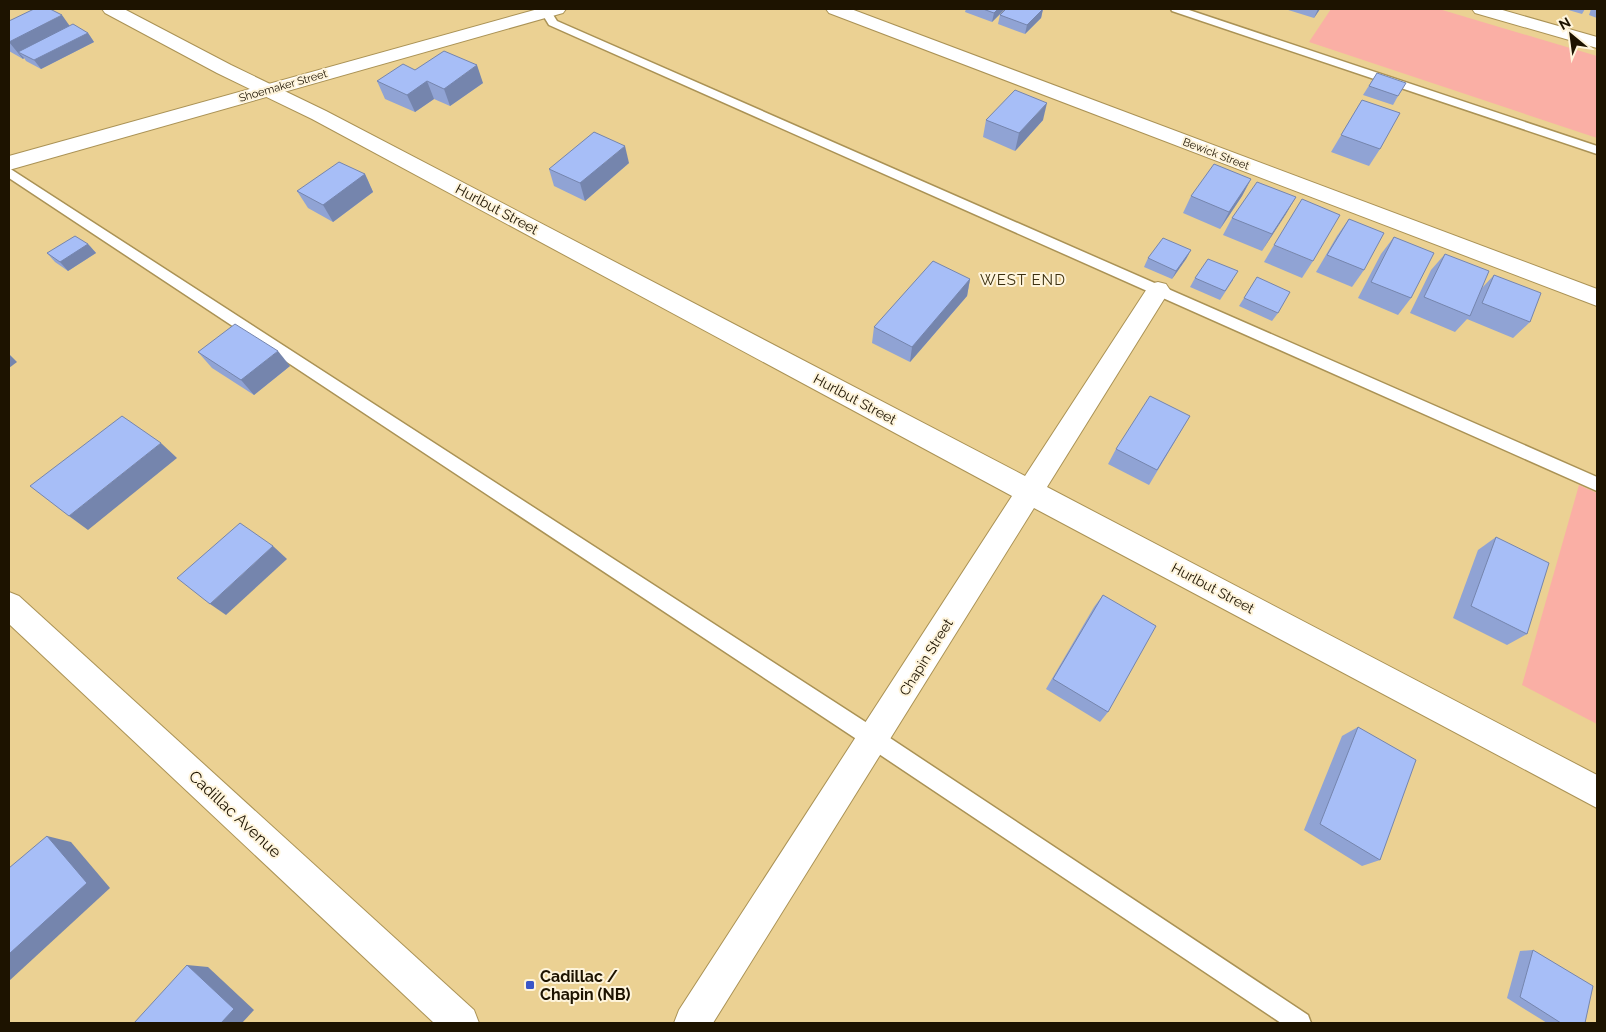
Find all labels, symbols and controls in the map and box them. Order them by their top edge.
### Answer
north arrow [1546,10,1596,60]
text: N [1556,14,1573,33]
street label: Shoemaker Street [237,67,329,105]
street label: Bewick Street [1181,135,1251,173]
street label: Hurlbut Street [453,180,541,238]
district label: WEST END [980,271,1066,289]
street label: Hurlbut Street [811,370,899,428]
street label: Hurlbut Street [1169,559,1257,617]
street label: Chapin Street [896,615,956,698]
street label: Cadillac Avenue [185,766,285,862]
place label: Cadillac / Chapin (NB) [540,967,631,1004]
marker: Cadillac / Chapin (NB) [524,979,536,991]

